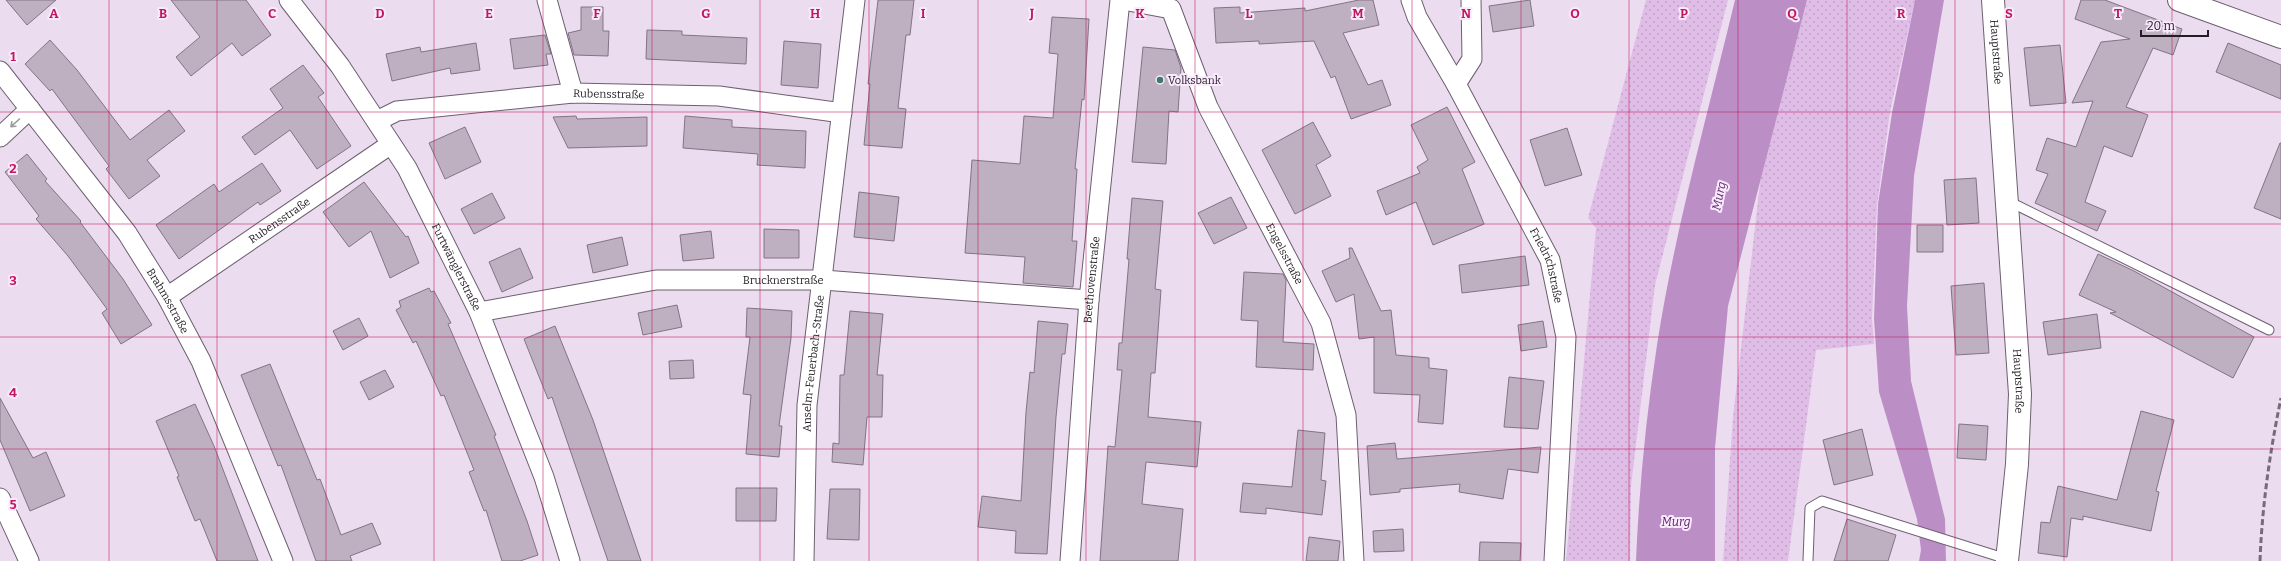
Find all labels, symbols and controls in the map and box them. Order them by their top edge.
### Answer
text: A [49,6,59,21]
text: B [159,6,167,21]
text: C [268,6,276,21]
text: D [375,6,385,21]
text: E [485,6,493,21]
text: F [593,6,601,21]
text: G [701,6,711,21]
text: H [810,6,820,21]
text: I [921,6,926,21]
text: J [1029,6,1035,21]
text: K [1135,6,1145,21]
text: L [1245,6,1253,21]
text: M [1352,6,1364,21]
text: N [1461,6,1471,21]
text: O [1570,6,1580,21]
text: P [1680,6,1688,21]
text: Q [1787,6,1798,21]
text: R [1897,6,1906,21]
text: S [2005,6,2013,21]
text: T [2114,6,2122,21]
scale bar [2141,12,2208,38]
street label: Hauptstraße [1988,19,2005,85]
text: 20 m [2147,19,2176,33]
text: 1 [10,49,16,64]
place label: Volksbank [1168,74,1222,87]
marker: Volksbank [1155,75,1165,85]
street label: Rubensstraße [573,87,645,101]
one-way arrow [10,119,20,128]
text: 2 [9,161,17,176]
water label: Murg [1709,180,1729,212]
street label: Rubensstraße [246,195,312,246]
street label: Furtwänglerstraße [429,221,484,313]
street label: Engelsstraße [1263,221,1306,286]
street label: Friedrichstraße [1527,225,1565,304]
street label: Beethovenstraße [1081,236,1102,324]
street label: Brahmsstraße [144,266,192,335]
text: 3 [9,273,17,288]
street label: Brucknerstraße [743,274,823,287]
street label: Anselm-Feuerbach-Straße [800,294,826,432]
street label: Hauptstraße [2010,348,2027,414]
text: 4 [9,385,17,400]
text: 5 [9,497,17,512]
water label: Murg [1661,515,1691,529]

